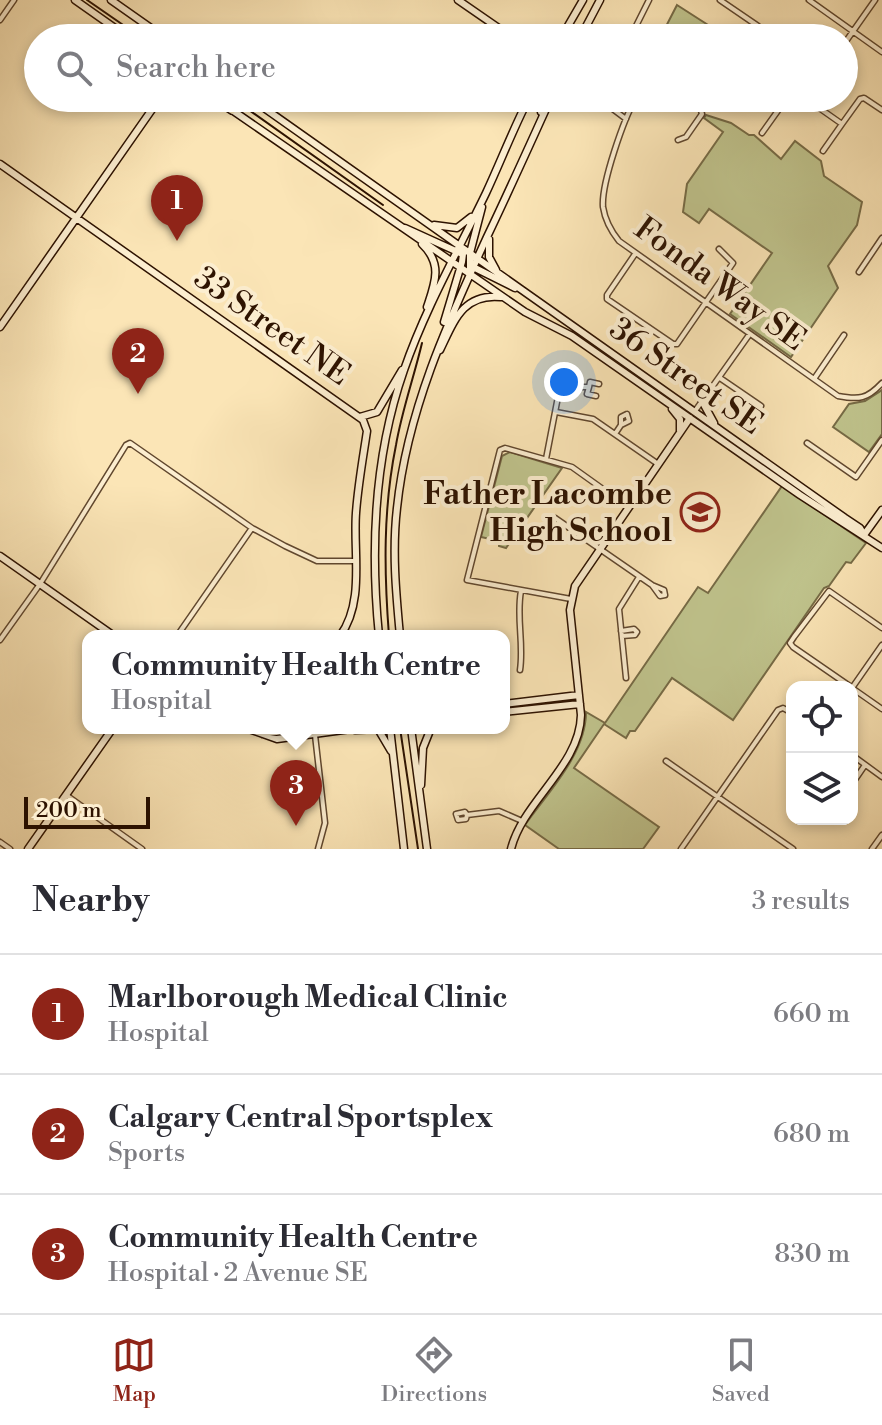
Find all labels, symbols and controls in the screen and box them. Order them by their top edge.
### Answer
search box [24,24,858,112]
icon: search [52,46,96,90]
text: Search here [116,49,276,87]
pin: 1 [151,175,203,241]
street label: Fonda Way SE [626,208,814,360]
street label: 33 Street NE [186,258,358,394]
street label: 36 Street SE [602,309,770,443]
pin: 2 [112,328,164,394]
your location [544,362,584,402]
place label: Father Lacombe High School [423,474,672,551]
school or university icon: Father Lacombe High School [679,491,721,533]
popup [82,630,510,734]
text: Community Health Centre [111,647,481,685]
map controls [786,681,858,825]
button: locate [786,681,858,753]
text: Hospital [111,685,212,717]
button: layers [786,753,858,825]
pin: 3 [270,760,322,826]
scale bar [24,793,150,829]
text: 200 m [36,797,102,824]
text: Nearby [32,880,150,922]
text: 3 results [752,885,850,917]
text: Marlborough Medical Clinic [108,979,508,1017]
text: 1 [52,998,64,1030]
text: 660 m [773,998,850,1030]
text: Hospital [108,1017,209,1049]
text: Calgary Central Sportsplex [108,1099,493,1137]
text: 2 [50,1118,66,1150]
text: 680 m [773,1118,850,1150]
text: Sports [108,1137,185,1169]
text: Community Health Centre [108,1219,478,1257]
text: 3 [50,1238,66,1270]
text: 830 m [774,1238,850,1270]
text: Hospital · 2 Avenue SE [108,1257,368,1289]
tab: Map [112,1333,156,1408]
tab: Directions [381,1333,487,1408]
tab: Saved [712,1333,770,1408]

